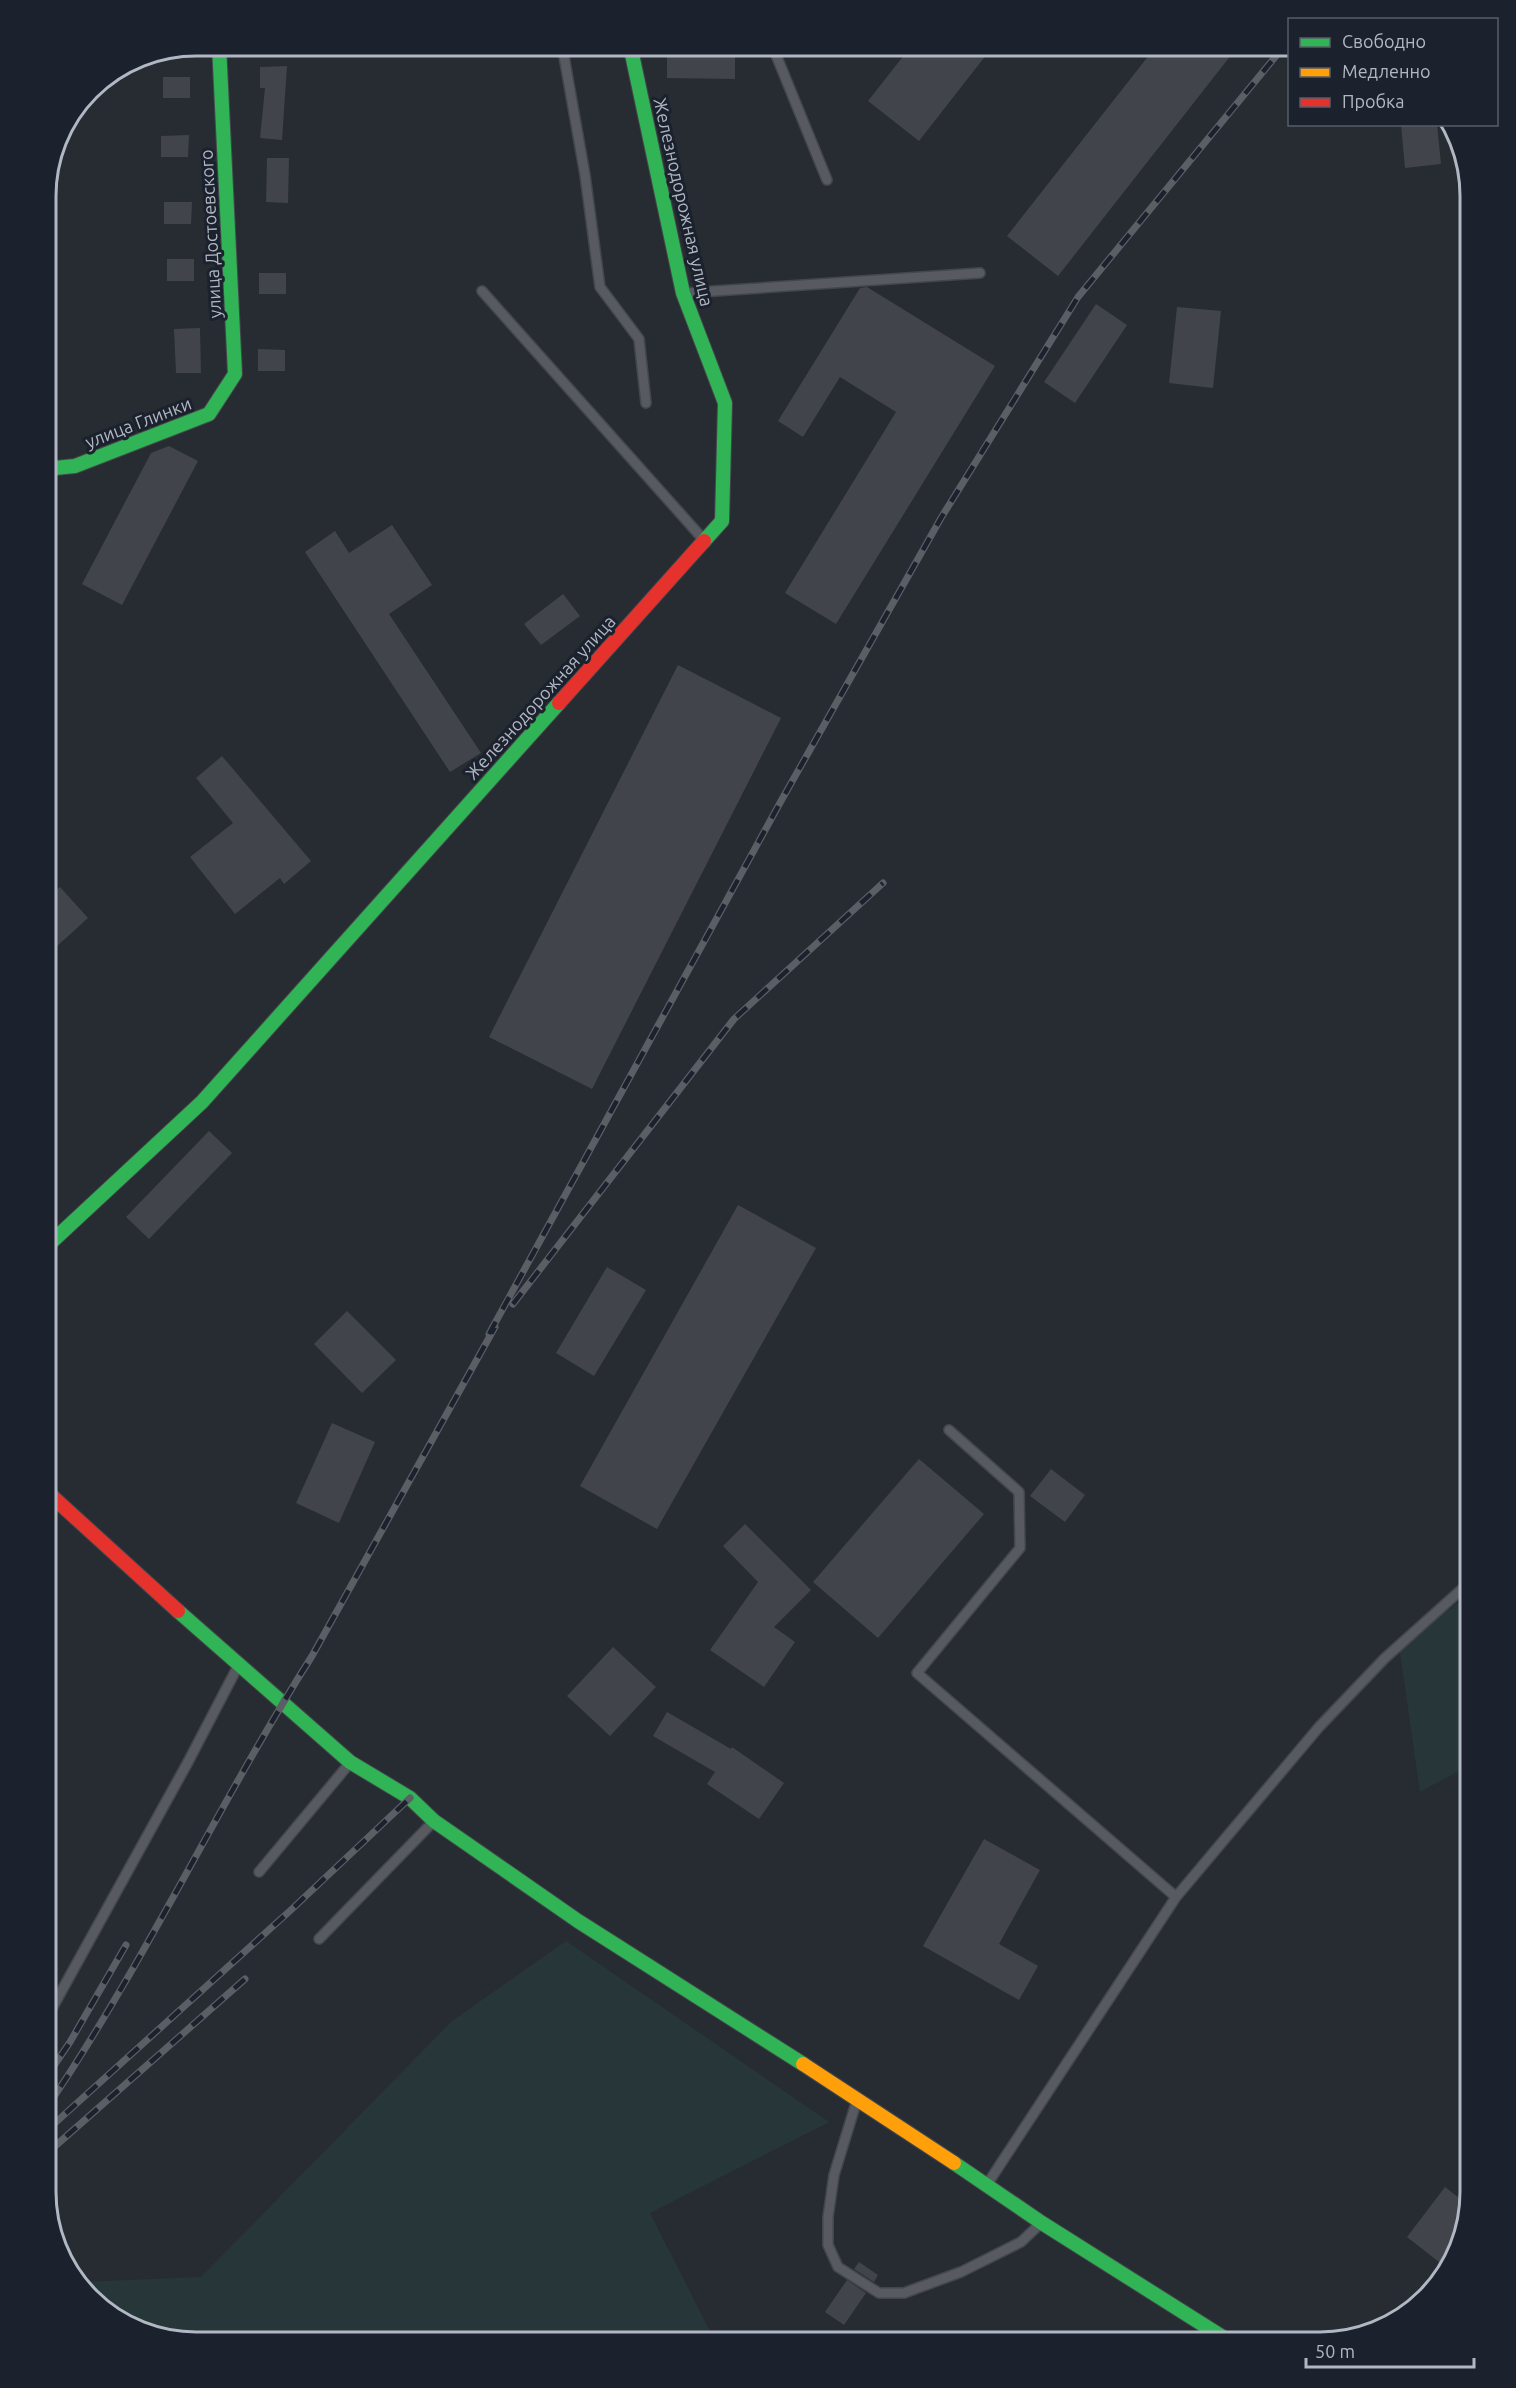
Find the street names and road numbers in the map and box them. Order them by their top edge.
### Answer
street label: Железнодорожная улица [650,96,718,308]
street label: улица Достоевского [196,149,224,319]
street label: улица Глинки [82,393,194,451]
street label: Железнодорожная улица [461,611,619,783]

